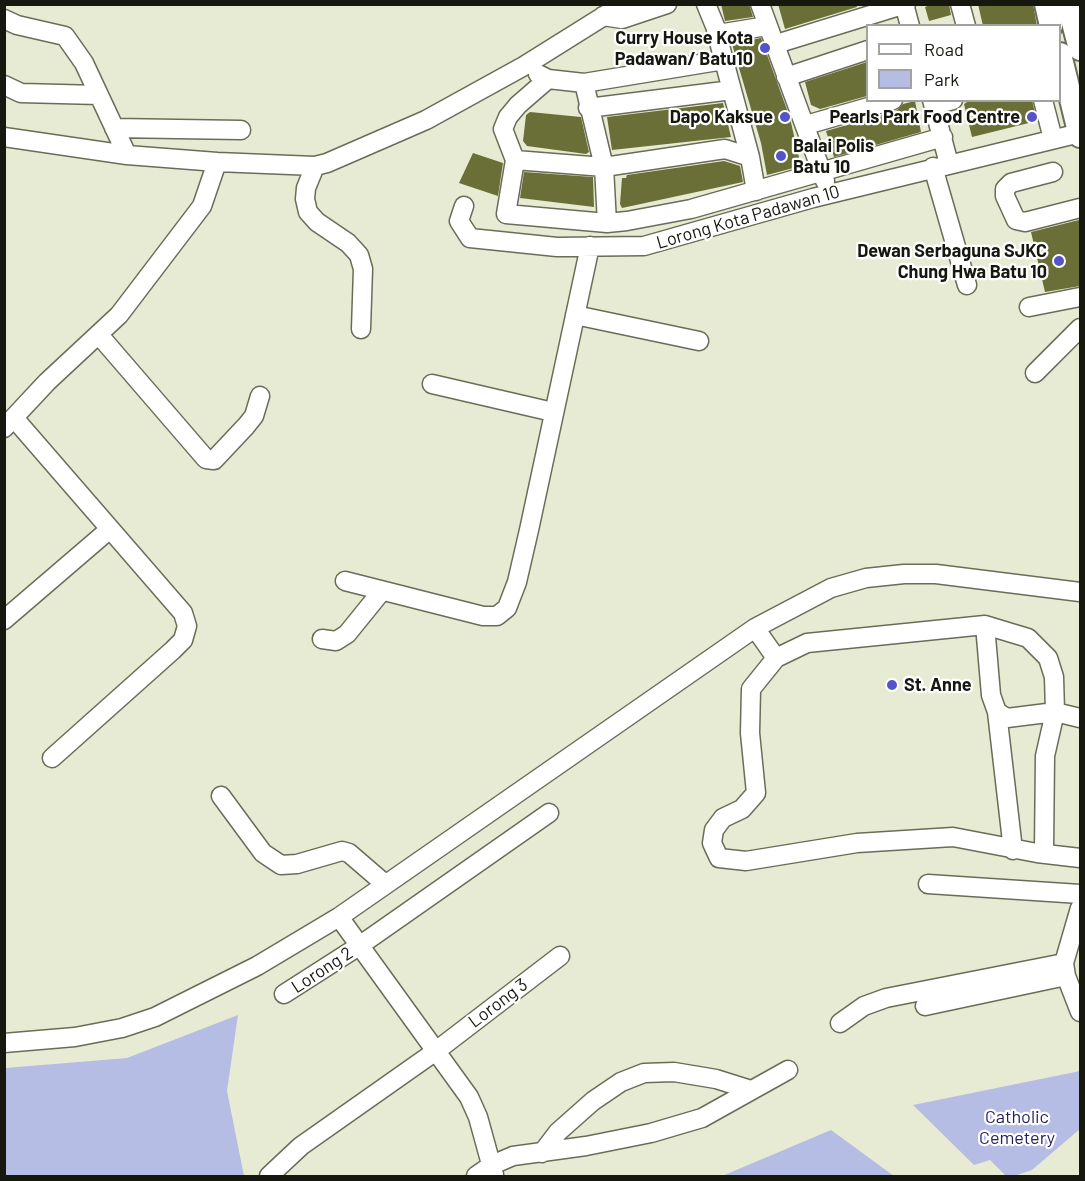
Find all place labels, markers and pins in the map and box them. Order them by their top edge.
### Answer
place label: Curry House Kota Padawan/ Batu10 [615,27,753,70]
marker: Curry House Kota Padawan/ Batu10 [758,41,772,55]
place label: Dapo Kaksue [670,106,773,128]
place label: Pearls Park Food Centre [830,106,1020,128]
marker: Dapo Kaksue [778,110,792,124]
marker: Pearls Park Food Centre [1025,110,1039,124]
place label: Balai Polis Batu 10 [793,135,874,178]
marker: Balai Polis Batu 10 [774,149,788,163]
place label: Dewan Serbaguna SJKC Chung Hwa Batu 10 [857,240,1047,282]
marker: Dewan Serbaguna SJKC Chung Hwa Batu 10 [1052,254,1066,268]
place label: St. Anne [904,674,972,696]
marker: St. Anne [885,678,899,692]

